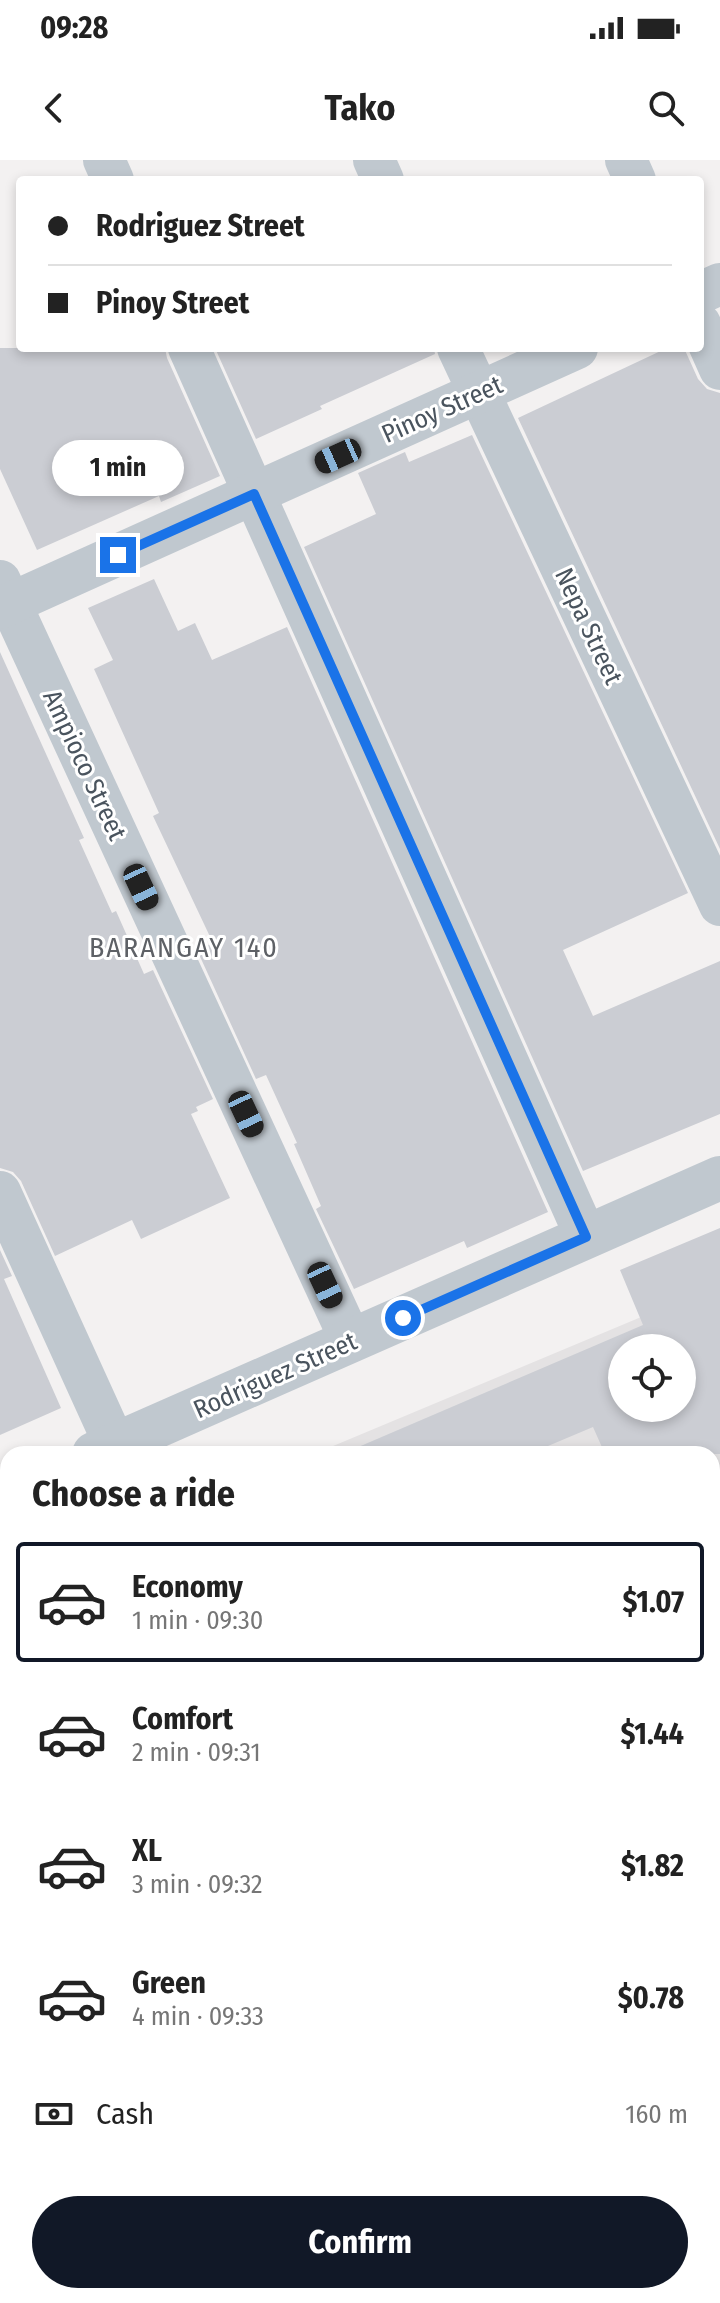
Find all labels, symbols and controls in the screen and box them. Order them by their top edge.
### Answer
text: 09:28 [40,10,108,46]
icon: back [32,86,76,130]
text: Tako [325,86,395,130]
icon: search [644,86,688,130]
text: Rodriguez Street [96,208,305,244]
text: Pinoy Street [96,285,249,321]
street label: Pinoy Street [377,369,508,450]
car [311,435,365,477]
callout: 1 min [52,439,184,495]
text: 1 min [90,452,146,483]
route end [100,537,136,573]
street label: Nepa Street [548,563,629,690]
street label: Ampioco Street [36,685,133,846]
car [120,860,162,914]
district label: BARANGAY 140 [89,931,279,964]
car [225,1087,267,1141]
car [304,1258,346,1312]
route start [385,1300,421,1336]
street label: Rodriguez Street [189,1325,362,1425]
map controls [608,1334,696,1422]
button: locate [608,1334,696,1422]
text: Choose a ride [32,1472,235,1516]
icon: car [36,1566,108,1638]
text: Economy [132,1569,243,1605]
text: $1.07 [622,1584,684,1620]
text: 1 min · 09:30 [132,1605,263,1636]
icon: car [36,1698,108,1770]
text: Comfort [132,1701,233,1737]
text: $1.44 [620,1716,684,1752]
text: 2 min · 09:31 [132,1737,261,1768]
icon: car [36,1830,108,1902]
text: XL [132,1833,162,1869]
text: $1.82 [621,1848,684,1884]
text: 3 min · 09:32 [132,1869,263,1900]
icon: car [36,1962,108,2034]
text: Green [132,1965,206,2001]
text: $0.78 [618,1980,684,2016]
text: 4 min · 09:33 [132,2001,264,2032]
icon: cash [32,2092,76,2136]
text: Cash [96,2096,154,2132]
text: 160 m [625,2099,688,2130]
button: Confirm [32,2196,688,2288]

